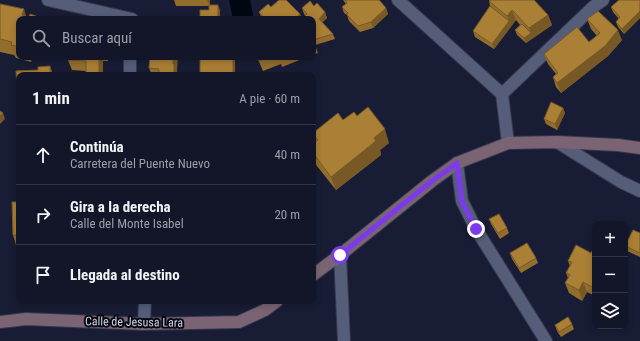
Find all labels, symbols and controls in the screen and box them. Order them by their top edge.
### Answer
search box [16,16,316,60]
icon: search [30,27,52,49]
text: Buscar aquí [62,29,132,47]
text: 1 min [32,88,70,108]
text: A pie · 60 m [239,91,300,106]
text: Continúa [70,138,124,156]
icon: ahead [32,144,54,166]
text: 40 m [274,147,300,162]
text: Carretera del Puente Nuevo [70,156,210,171]
text: Gira a la derecha [70,198,171,216]
icon: right [32,204,54,226]
text: 20 m [274,207,300,222]
text: Calle del Monte Isabel [70,216,184,231]
route end [467,220,485,238]
map controls [592,221,628,329]
button: + [592,221,628,257]
route start [331,246,349,264]
button: − [592,257,628,293]
icon: arrive [32,264,54,286]
text: Llegada al destino [70,266,180,284]
button: layers [592,293,628,329]
street label: Calle de Jesusa Lara [85,314,183,330]

